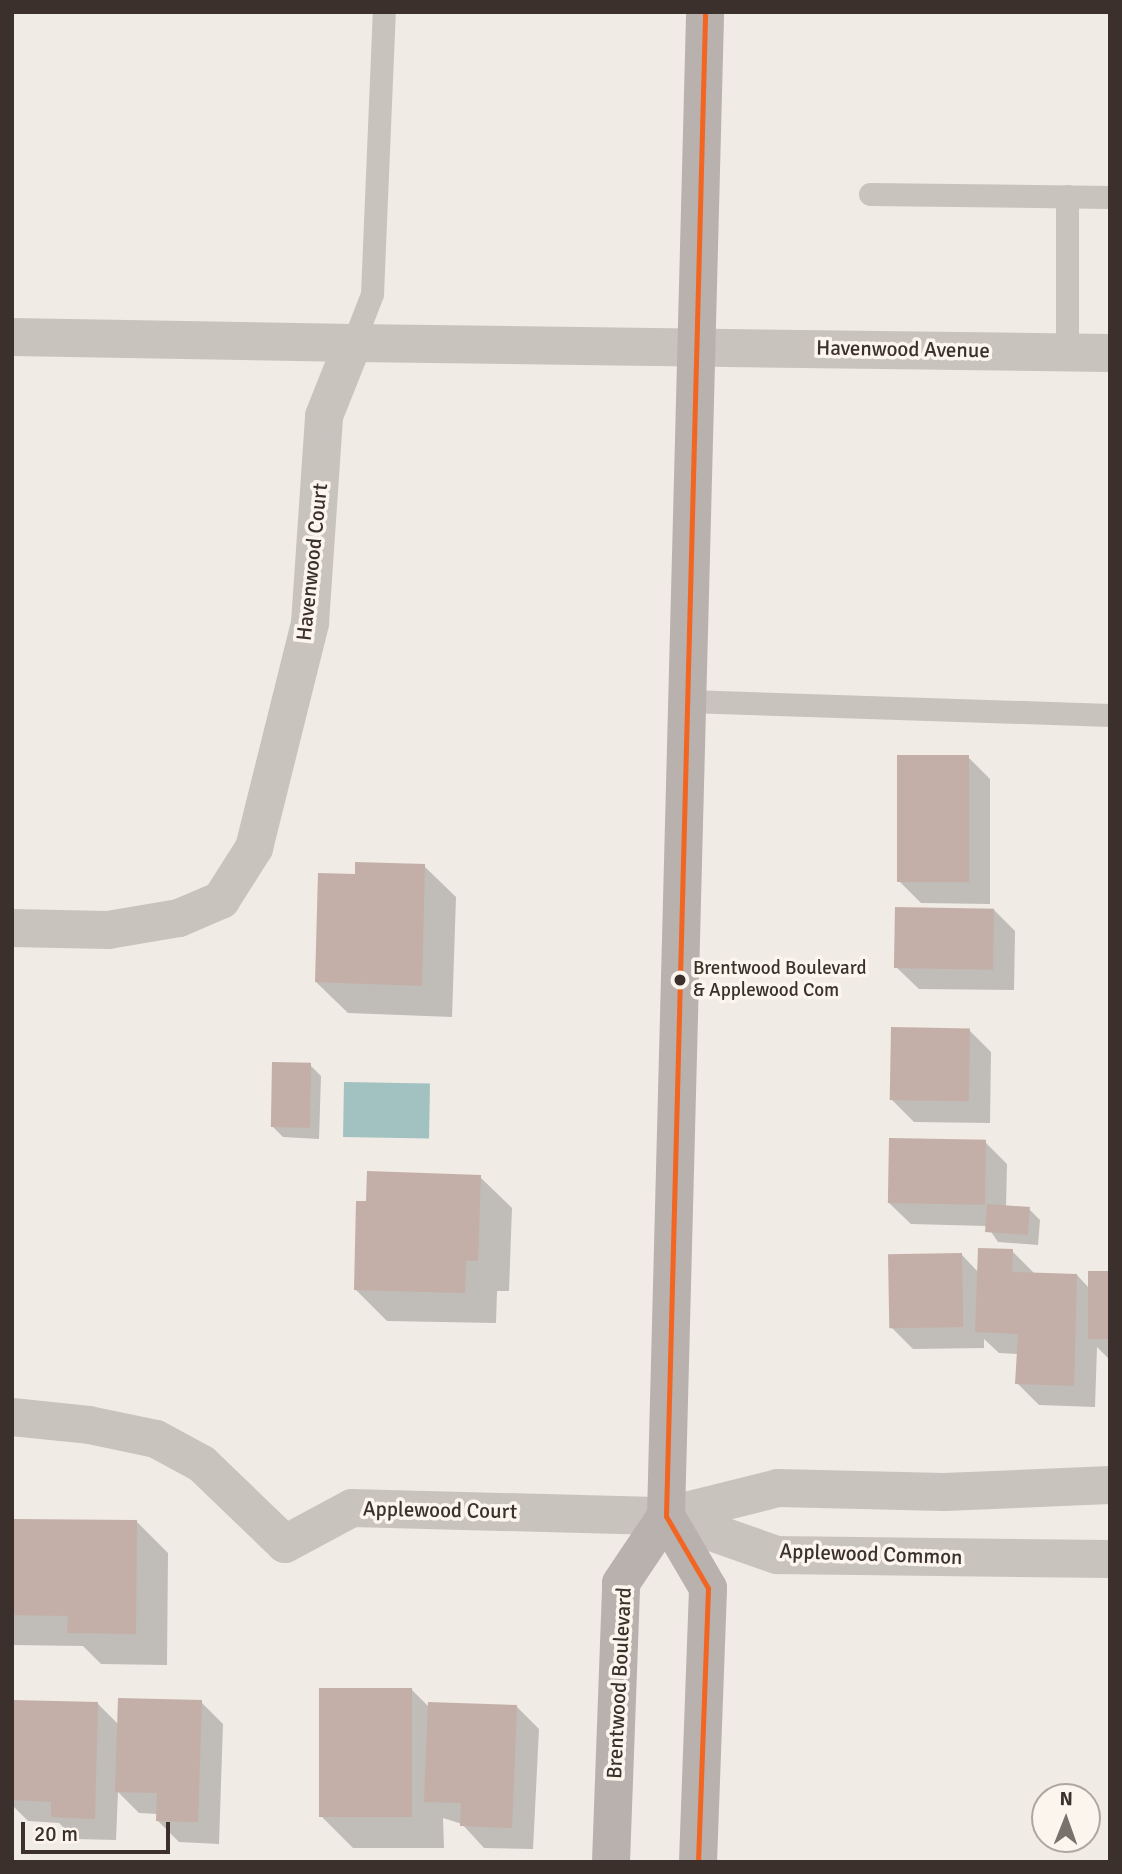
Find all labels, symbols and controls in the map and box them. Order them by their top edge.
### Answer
street label: Havenwood Avenue [816,335,990,363]
street label: Havenwood Court [291,482,333,642]
place label: Brentwood Boulevard & Applewood Com [693,958,867,1002]
marker: Brentwood Boulevard & Applewood Com [673,973,687,987]
street label: Applewood Court [363,1496,517,1524]
street label: Applewood Common [779,1538,963,1570]
street label: Brentwood Boulevard [601,1587,637,1779]
north arrow [1031,1783,1101,1853]
text: N [1060,1787,1073,1811]
scale bar [24,1808,173,1852]
text: 20 m [34,1821,78,1847]

